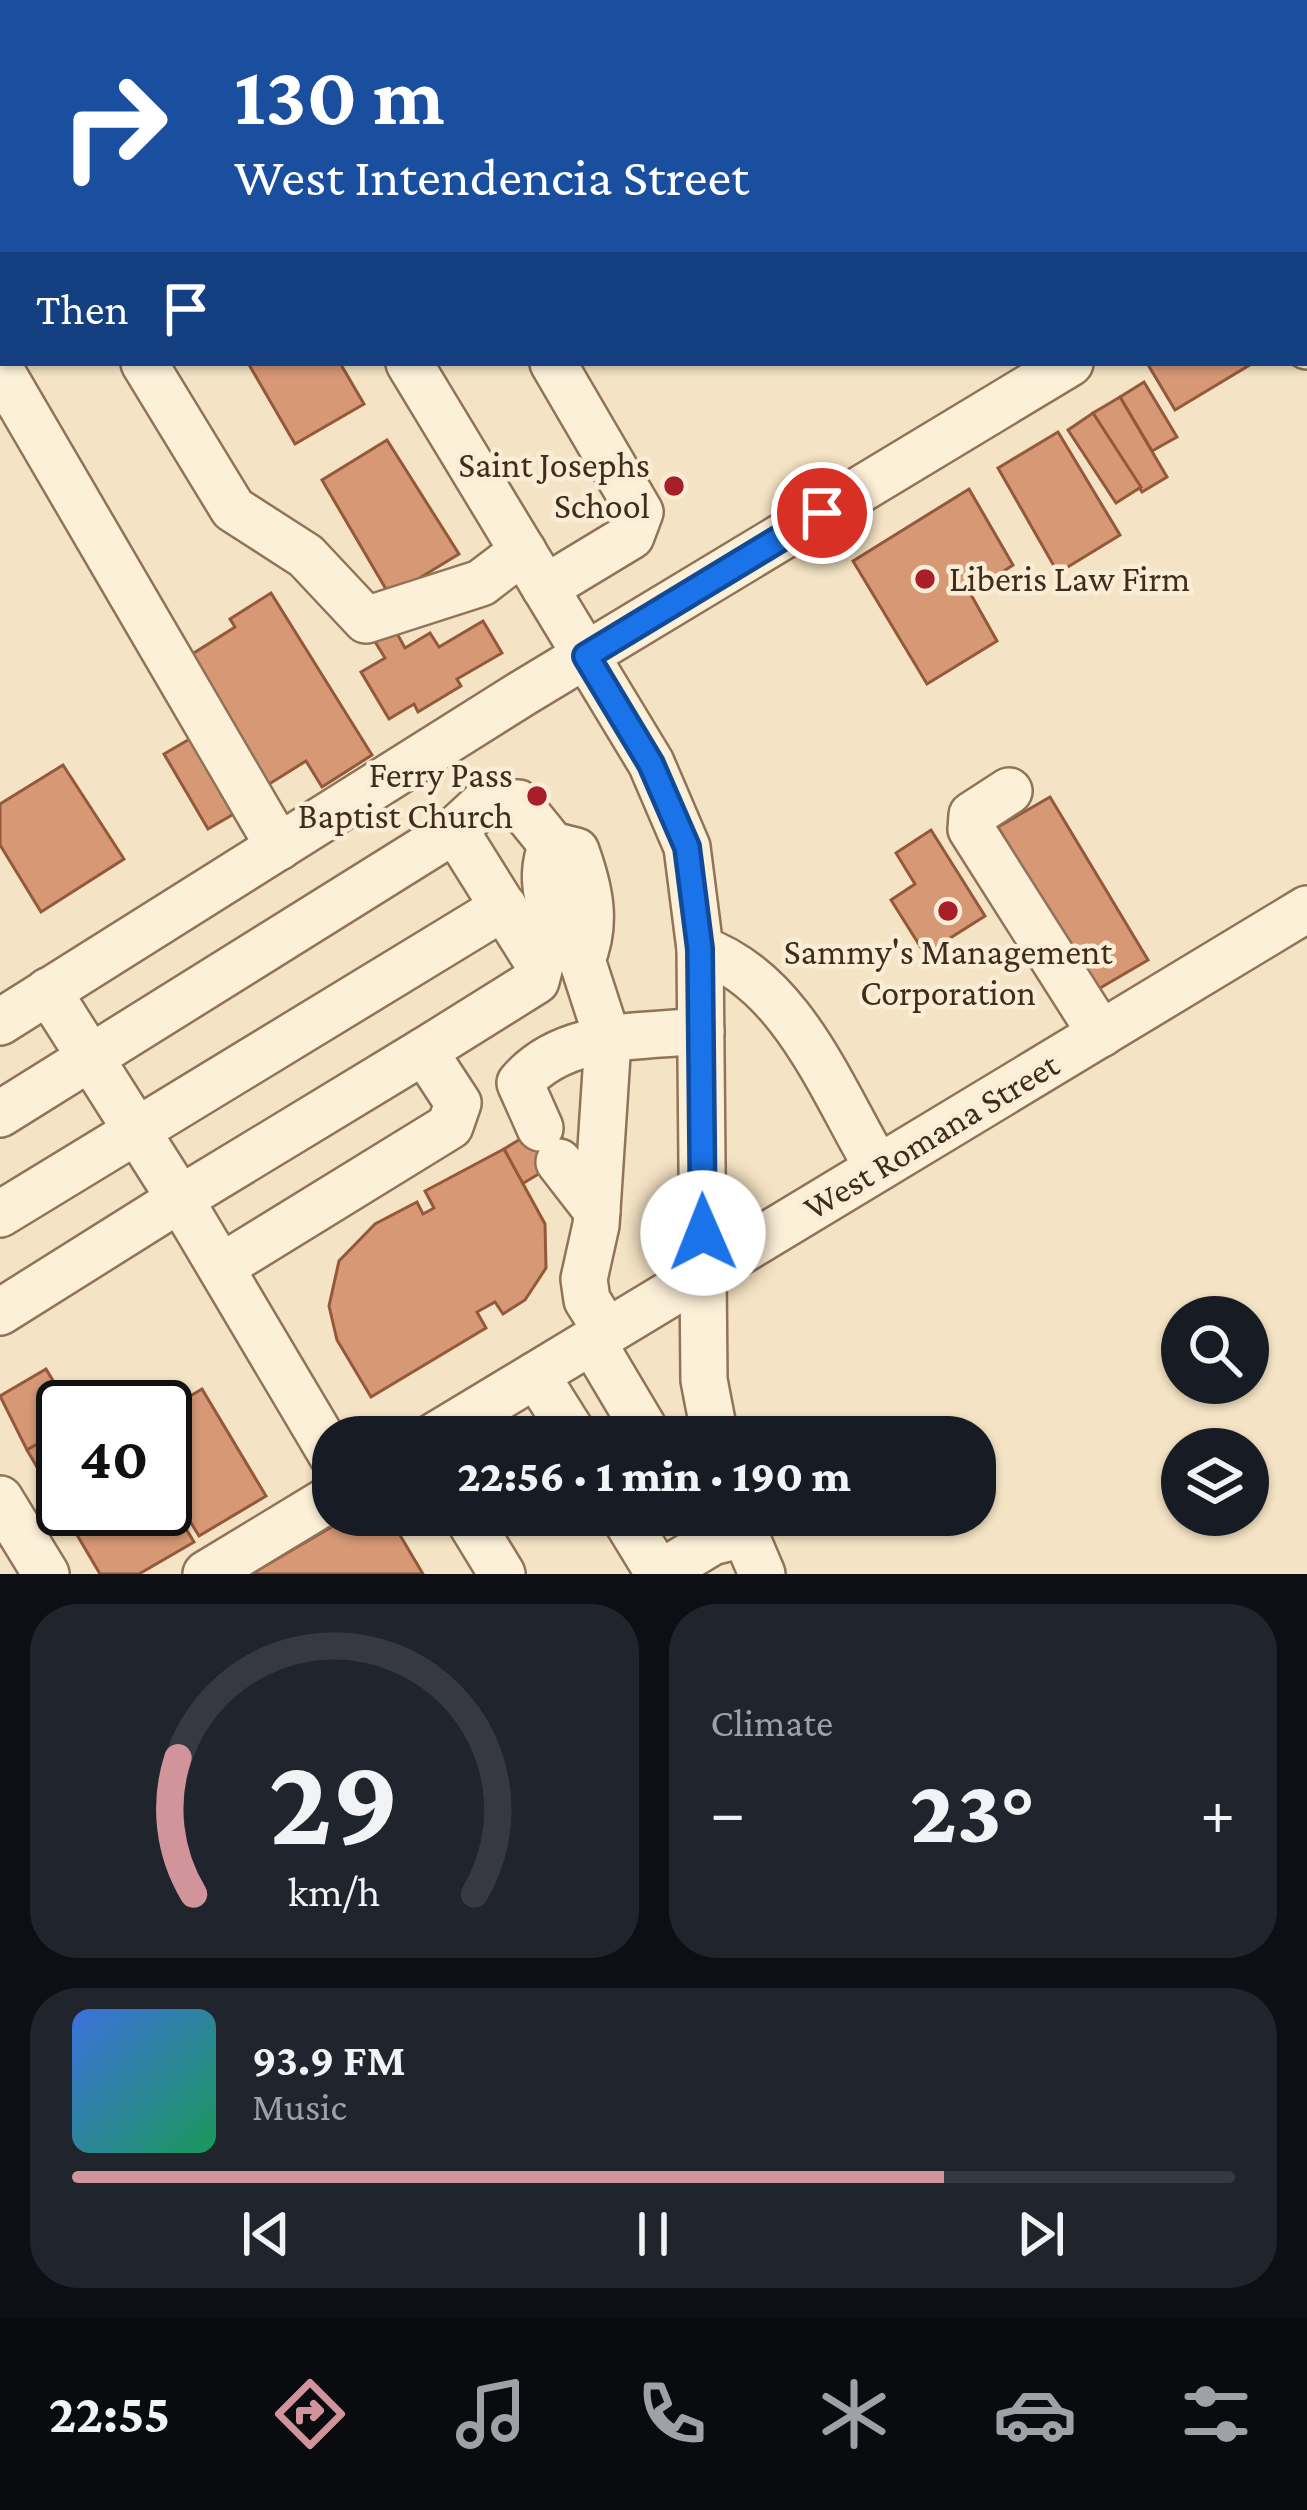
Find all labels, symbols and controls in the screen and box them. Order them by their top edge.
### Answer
icon: right [36,48,192,204]
text: 130 m [234,49,445,142]
text: West Intendencia Street [234,147,749,207]
icon: arrive [153,276,219,342]
text: Then [36,284,129,334]
place label: Saint Josephs School [458,445,650,526]
pin [771,462,873,564]
marker: Saint Josephs School [661,473,687,499]
icon: arrive [789,480,855,546]
place label: Liberis Law Firm [949,559,1190,599]
marker: Liberis Law Firm [912,566,938,592]
place label: Ferry Pass Baptist Church [298,755,513,836]
marker: Ferry Pass Baptist Church [524,783,550,809]
marker: Sammy's Management Corporation [935,898,961,924]
place label: Sammy's Management Corporation [784,932,1113,1013]
street label: West Romana Street [796,1044,1067,1228]
position arrow [640,1170,766,1296]
map controls [1161,1296,1269,1536]
button: search [1161,1296,1269,1404]
speed limit sign: 40 [36,1380,192,1536]
button: layers [1161,1428,1269,1536]
text: 22:56 · 1 min · 190 m [457,1451,851,1501]
text: Climate [711,1701,833,1744]
text: 29 [269,1731,400,1870]
text: 23° [910,1761,1036,1861]
text: − [711,1775,745,1848]
text: + [1200,1775,1235,1848]
text: km/h [288,1868,380,1915]
text: 93.9 FM [252,2035,406,2085]
text: Music [252,2085,347,2128]
icon: previous [233,2201,299,2267]
icon: pause [620,2201,686,2267]
icon: next [1008,2201,1074,2267]
icon: directions [268,2372,352,2456]
icon: music [449,2372,533,2456]
icon: phone [630,2372,714,2456]
icon: climate [812,2372,896,2456]
icon: car [993,2372,1077,2456]
icon: filters [1174,2372,1258,2456]
text: 22:55 [49,2384,170,2444]

